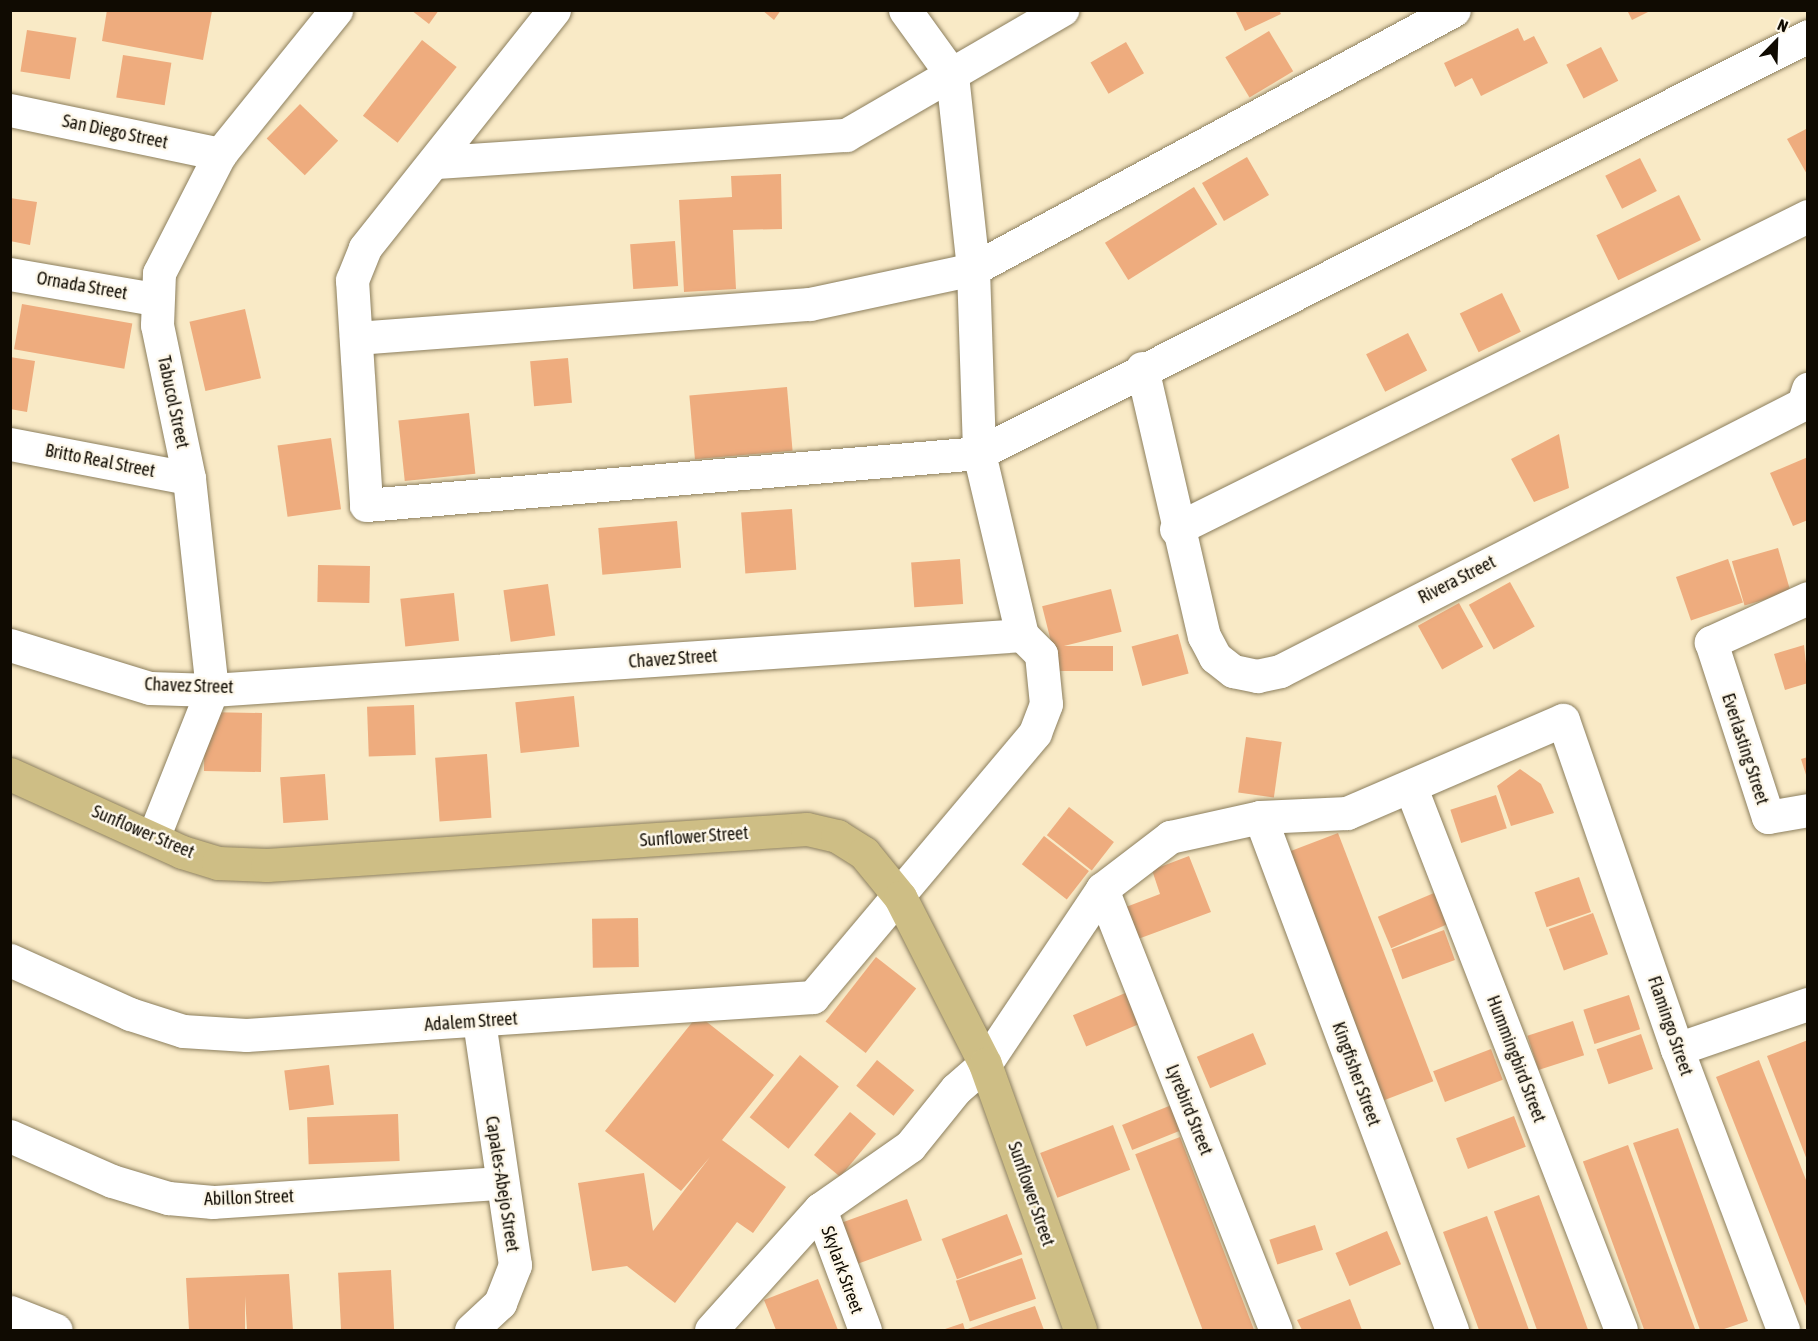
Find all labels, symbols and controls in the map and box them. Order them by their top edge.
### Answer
north arrow [1746,12,1806,72]
text: N [1775,15,1791,36]
street label: San Diego Street [60,110,170,154]
street label: Ornada Street [35,267,129,305]
street label: Tabucol Street [153,354,193,450]
street label: Britto Real Street [43,440,157,482]
street label: Rivera Street [1415,551,1499,609]
street label: Chavez Street [628,645,718,673]
street label: Chavez Street [144,674,234,698]
street label: Everlasting Street [1717,691,1773,807]
street label: Sunflower Street [89,801,197,863]
street label: Sunflower Street [639,822,749,852]
street label: Flamingo Street [1643,973,1697,1079]
street label: Hummingbird Street [1482,993,1550,1125]
street label: Adalem Street [424,1008,518,1036]
street label: Kingfisher Street [1327,1019,1385,1129]
street label: Lyrebird Street [1161,1062,1217,1158]
street label: Capales-Abejo Street [481,1115,523,1253]
street label: Sunflower Street [1003,1139,1059,1249]
street label: Abillon Street [204,1186,294,1210]
street label: Skylark Street [816,1223,868,1317]

